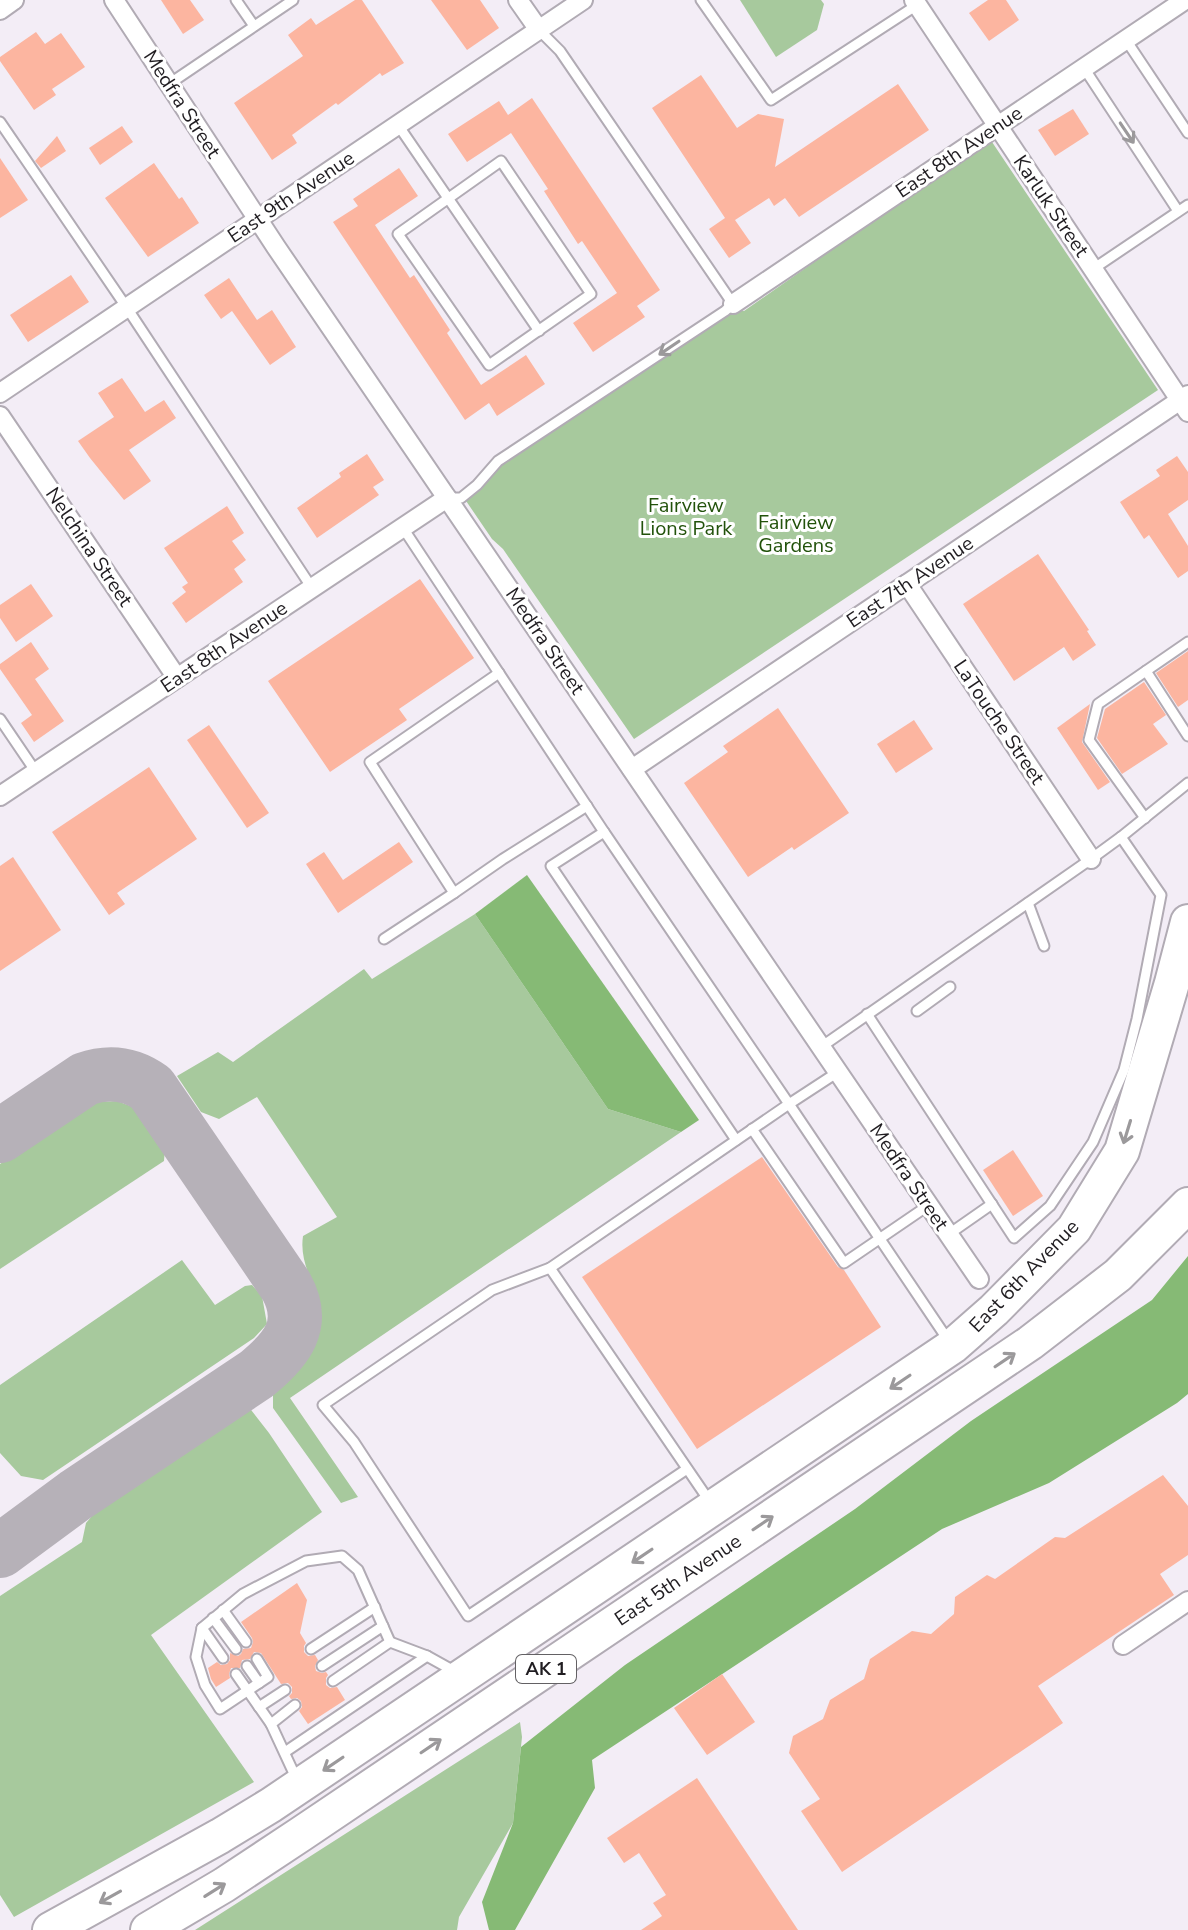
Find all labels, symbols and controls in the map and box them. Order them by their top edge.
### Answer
street label: Medfra Street [137,45,227,164]
street label: East 8th Avenue [890,100,1028,204]
one-way arrow [1119,121,1135,144]
street label: East 9th Avenue [222,145,360,249]
street label: Karluk Street [1007,150,1095,263]
one-way arrow [658,340,680,357]
street label: Nelchina Street [39,482,139,613]
park label: Fairview Lions Park [640,492,733,542]
park label: Fairview Gardens [758,509,834,559]
street label: East 7th Avenue [841,530,979,634]
street label: Medfra Street [499,582,591,701]
street label: East 8th Avenue [155,595,293,699]
street label: LaTouche Street [947,654,1051,791]
street label: Medfra Street [863,1118,955,1237]
one-way arrow [1119,1118,1134,1144]
street label: East 6th Avenue [963,1214,1085,1338]
one-way arrow [994,1352,1016,1368]
one-way arrow [890,1374,912,1390]
one-way arrow [752,1515,774,1531]
street label: East 5th Avenue [609,1528,747,1632]
one-way arrow [631,1548,654,1564]
road number: AK 1 [516,1655,576,1683]
one-way arrow [420,1738,442,1754]
one-way arrow [323,1756,345,1772]
one-way arrow [203,1882,226,1898]
one-way arrow [99,1889,122,1905]

